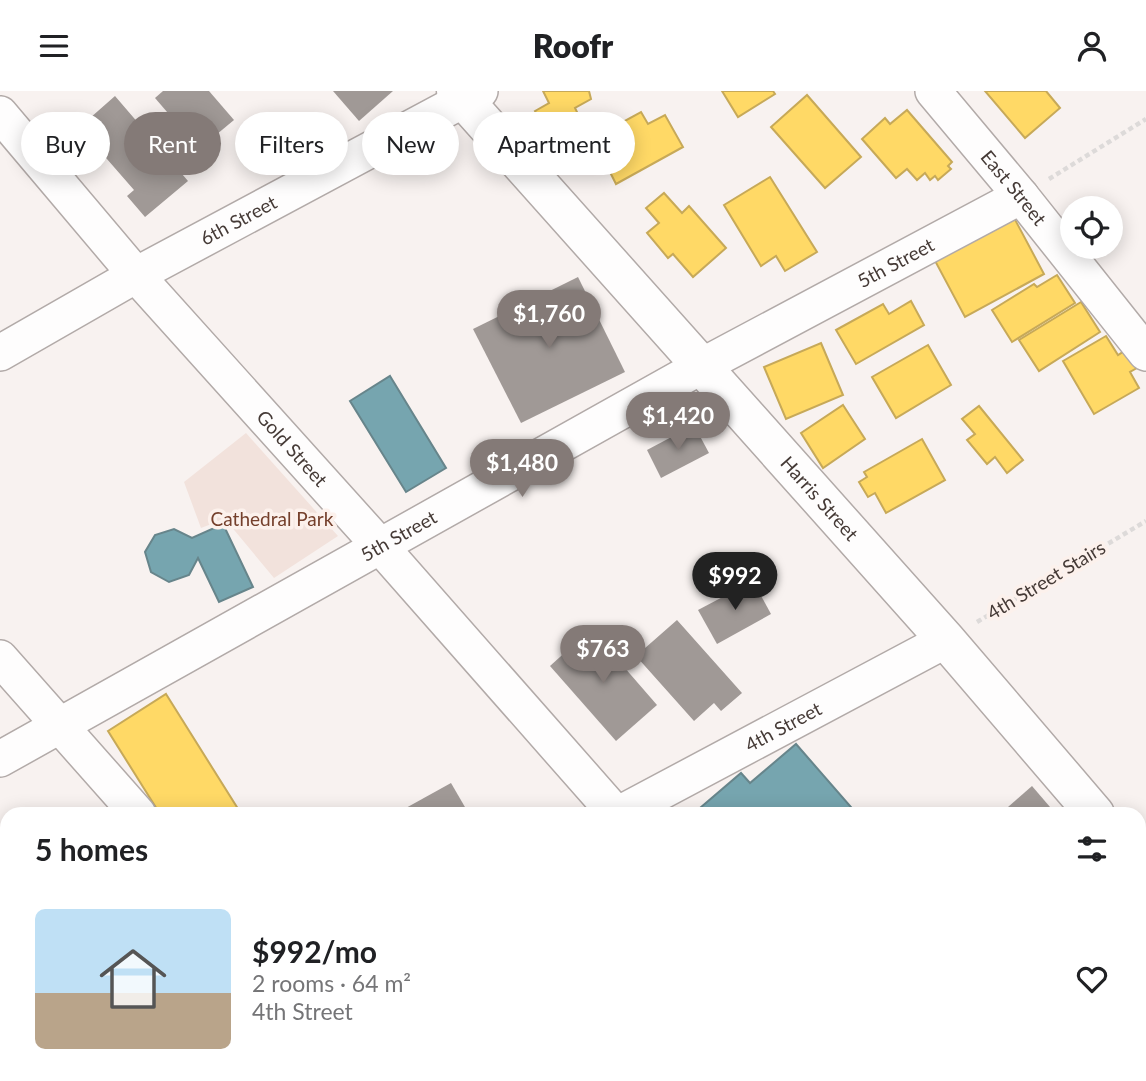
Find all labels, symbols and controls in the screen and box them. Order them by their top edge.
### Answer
text: Roofr [533,26,613,65]
icon: menu [35,27,73,65]
icon: person [1073,27,1111,65]
chip: Buy [21,112,110,175]
chip: Rent [124,112,221,175]
chip: Filters [235,112,348,175]
chip: New [362,112,459,175]
chip: Apartment [473,112,635,175]
street label: East Street [977,145,1052,230]
street label: 6th Street [196,190,281,250]
map controls [1060,196,1123,259]
button: locate [1060,196,1123,259]
street label: 5th Street [853,232,938,292]
pin: $1,760 [492,291,606,350]
text: $1,760 [513,299,585,327]
pin: $1,420 [621,393,735,452]
text: $1,420 [642,401,714,429]
street label: Gold Street [252,405,333,491]
pin: $1,480 [465,439,579,499]
text: $1,480 [486,448,558,476]
street label: Harris Street [776,451,864,545]
street label: 5th Street [356,505,441,566]
park label: Cathedral Park [211,507,334,530]
street label: 4th Street Stairs [982,535,1109,624]
pin: $992 [694,553,776,612]
text: $992 [708,561,762,589]
pin: $763 [562,625,644,685]
text: $763 [576,634,630,662]
street label: 4th Street [741,696,825,756]
icon: filters [1073,830,1111,868]
text: 5 homes [35,831,148,867]
text: $992/mo [252,933,377,969]
icon: home [91,937,175,1021]
icon: heart [1073,960,1111,998]
text: 2 rooms · 64 m² [252,969,411,997]
text: 4th Street [252,997,353,1025]

